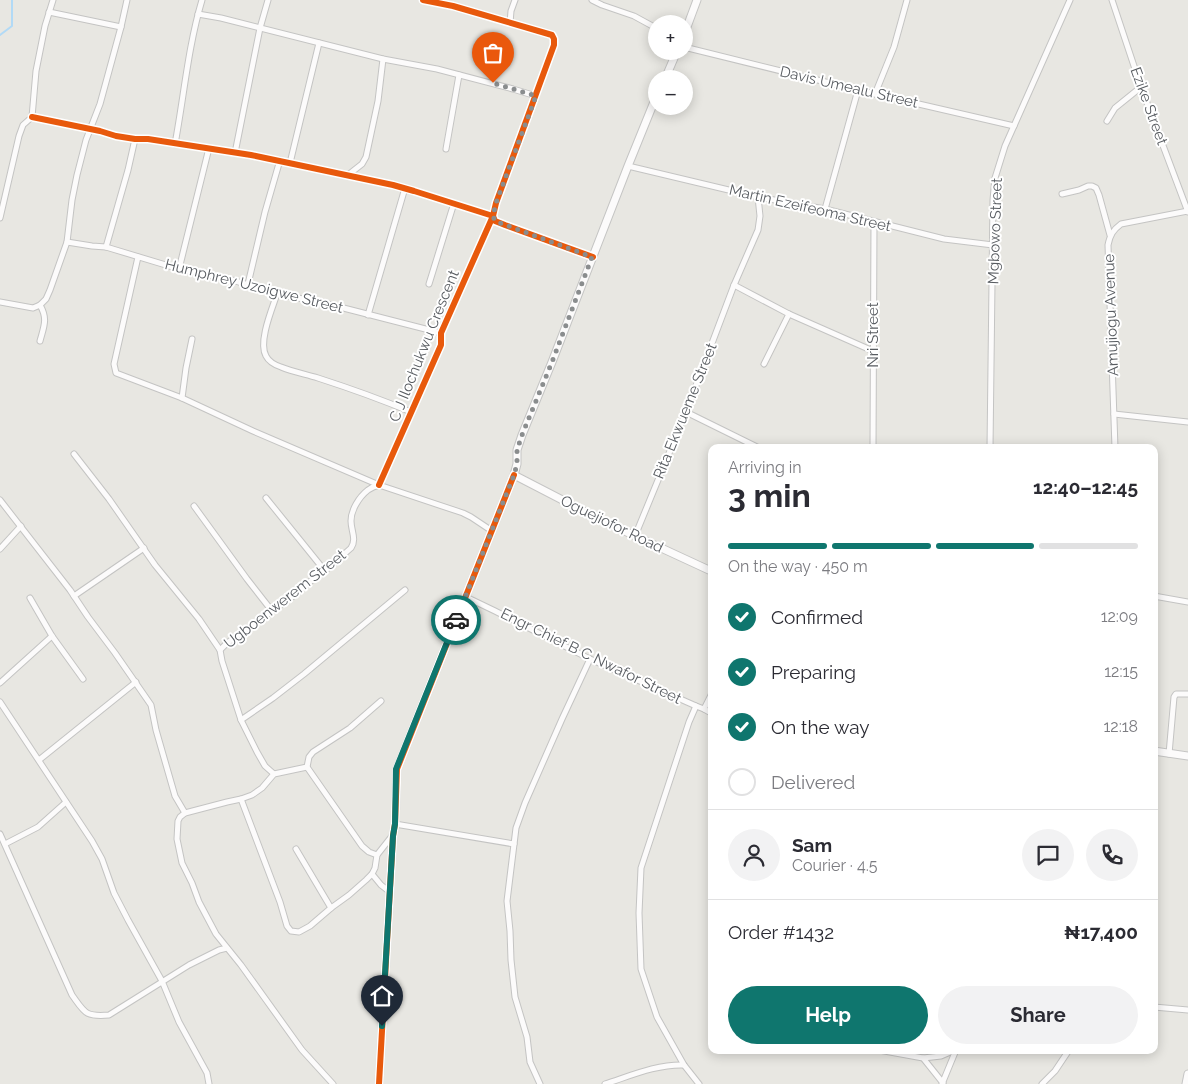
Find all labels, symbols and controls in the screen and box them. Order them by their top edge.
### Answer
map controls [648,15,693,115]
button: + [648,15,693,60]
pin [472,32,514,83]
icon: bag [479,39,507,67]
street label: Davis Umealu Street [778,62,920,112]
street label: Ezike Street [1127,65,1171,147]
button: − [648,70,693,115]
street label: Mgbowo Street [984,177,1006,285]
street label: Martin Ezeifeoma Street [727,181,893,235]
street label: Amujiogu Avenue [1100,253,1122,377]
street label: Humphrey Uzoigwe Street [163,255,345,317]
street label: C J Ilochukwu Crescent [385,267,463,425]
street label: Nri Street [864,302,882,368]
street label: Rita Ekwueme Street [649,340,721,482]
text: Arriving in [728,458,802,477]
text: 12:40–12:45 [1033,476,1138,498]
text: 3 min [728,477,811,514]
street label: Oguejiofor Road [558,491,666,557]
street label: Ugboenwerem Street [220,546,350,652]
text: On the way · 450 m [728,557,868,576]
courier [431,595,481,645]
icon: check [728,603,756,631]
street label: Engr Chief B C Nwafor Street [498,604,684,708]
icon: car [442,606,470,634]
text: Confirmed [771,606,863,628]
text: 12:09 [1101,607,1138,626]
icon: check [728,658,756,686]
text: Preparing [771,661,856,683]
text: 12:15 [1104,662,1138,681]
icon: check [728,713,756,741]
text: On the way [771,716,870,738]
text: 12:18 [1103,717,1138,736]
text: Delivered [771,771,855,793]
button: person [728,829,780,881]
button: chat [1022,829,1074,881]
button: phone [1086,829,1138,881]
text: Sam [792,834,832,856]
text: Courier · 4.5 [792,856,877,875]
text: Order #1432 [728,921,834,943]
text: ₦17,400 [1064,921,1138,943]
pin [361,975,403,1026]
icon: home [368,982,396,1010]
button: Help [728,986,928,1044]
button: Share [938,986,1138,1044]

